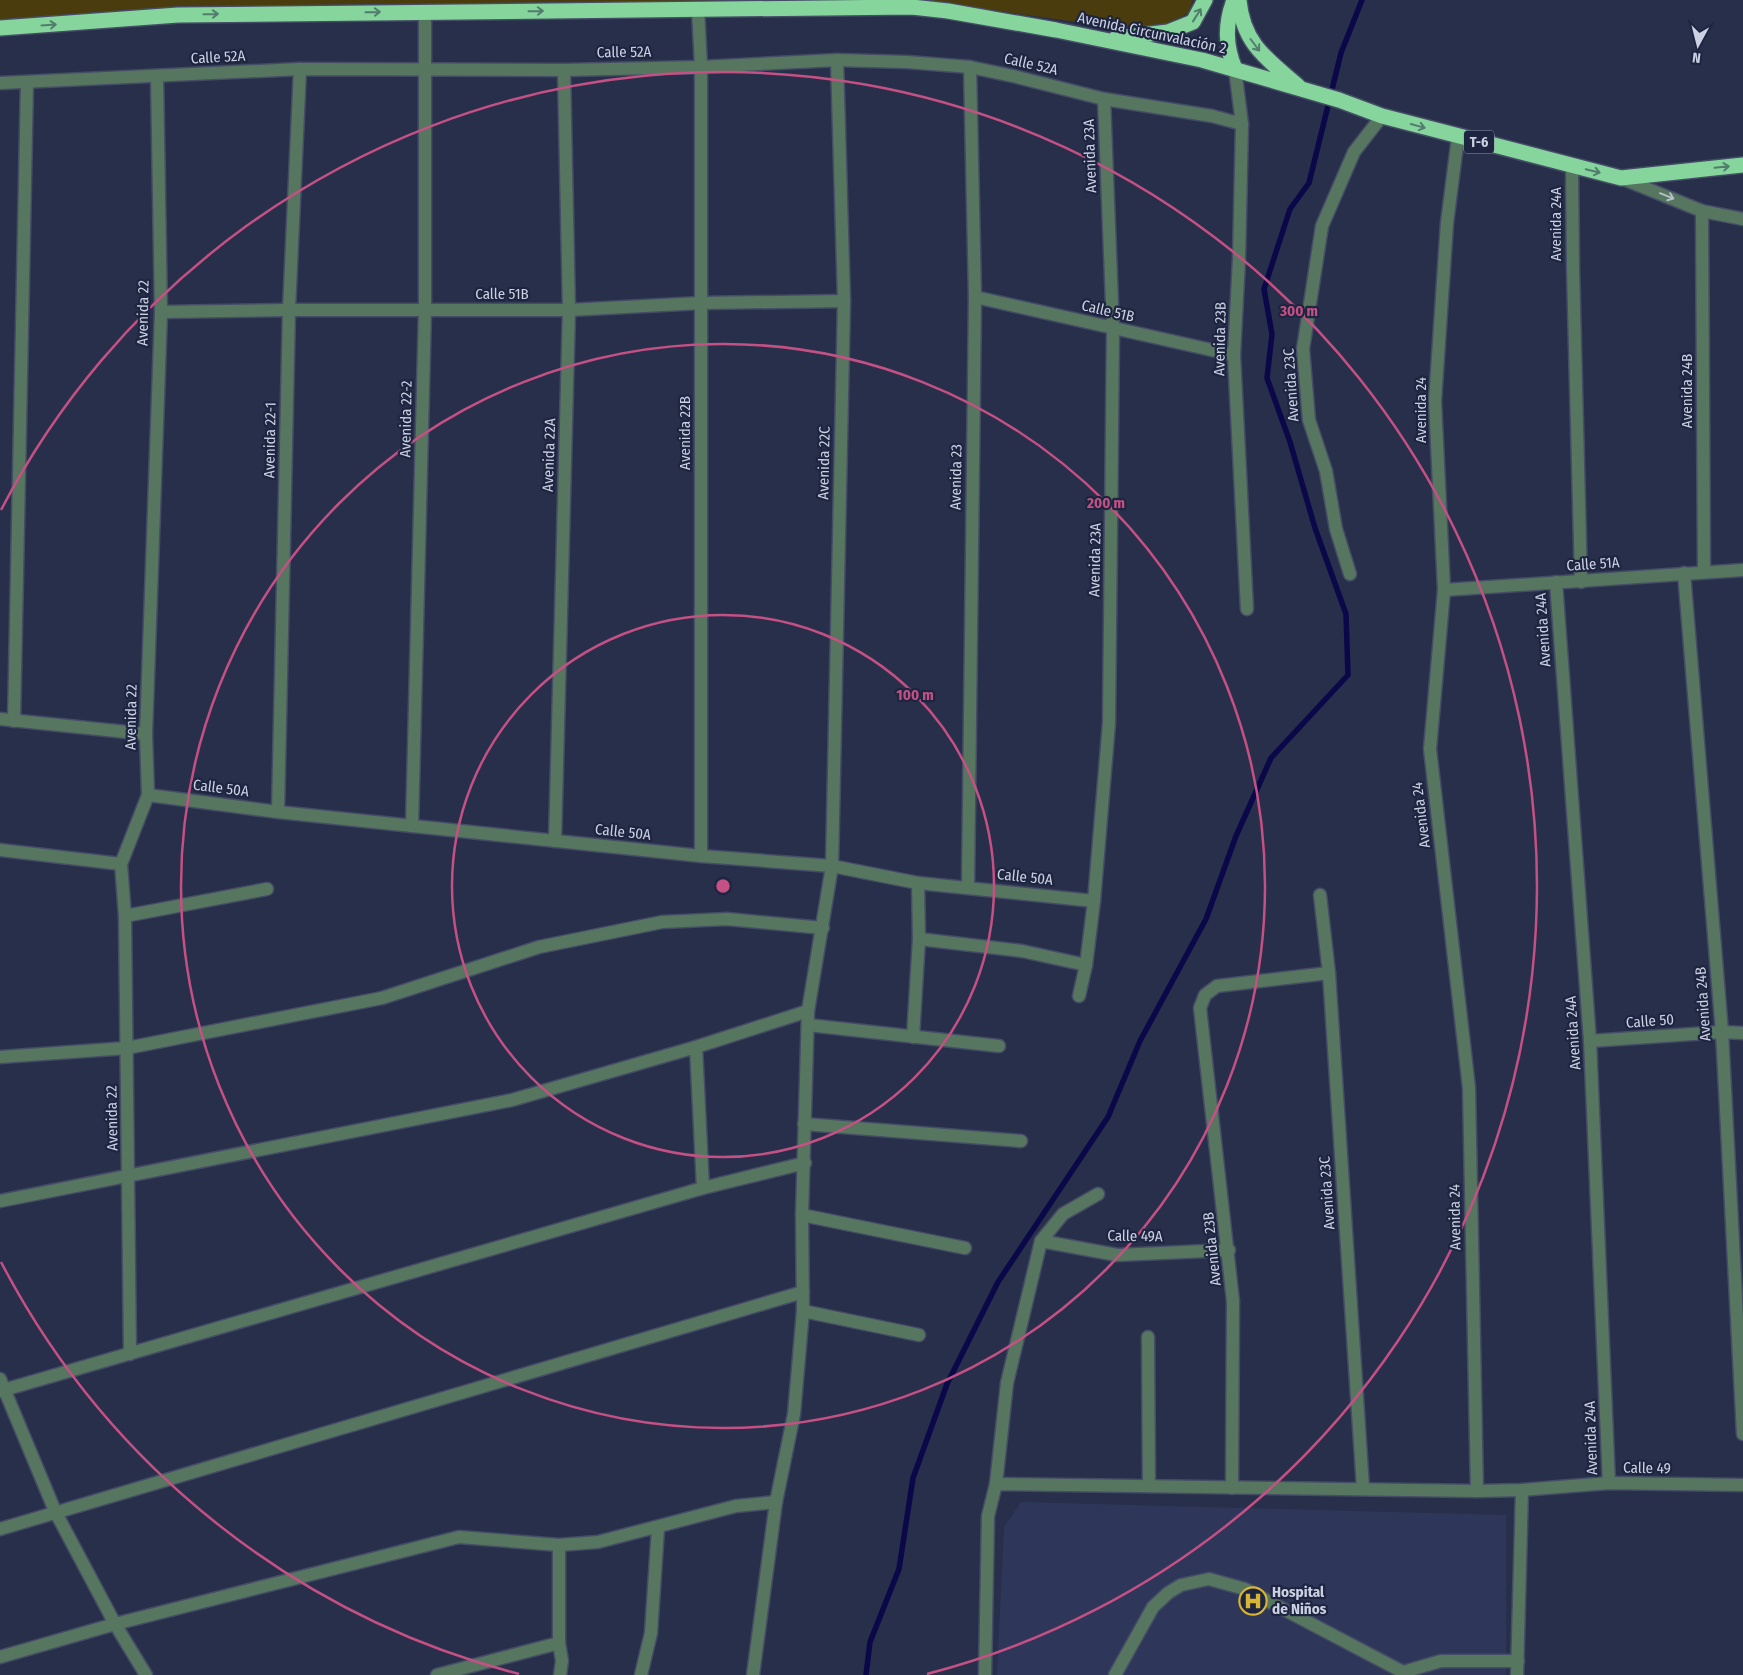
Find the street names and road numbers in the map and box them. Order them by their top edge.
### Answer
street label: Avenida Circunvalación 2 [1076,8,1228,58]
street label: Calle 52A [596,43,652,61]
street label: Calle 52A [190,47,246,67]
street label: Calle 52A [1002,49,1060,79]
street label: Avenida 23A [1080,119,1100,193]
road number: T-6 [1464,130,1494,154]
street label: Avenida 24A [1547,187,1565,261]
street label: Avenida 22 [133,280,153,346]
street label: Calle 51B [475,285,529,303]
street label: Calle 51B [1080,296,1136,326]
street label: Avenida 23B [1210,302,1230,376]
street label: Avenida 23C [1279,347,1303,422]
street label: Avenida 24B [1678,354,1696,428]
street label: Avenida 24 [1412,377,1430,443]
street label: Avenida 22-2 [396,380,416,458]
street label: Avenida 22B [676,396,694,470]
street label: Avenida 22-1 [260,402,280,478]
street label: Avenida 22A [539,418,559,492]
street label: Avenida 22C [814,426,834,500]
street label: Avenida 23 [946,444,966,510]
street label: Avenida 23A [1085,523,1105,597]
street label: Calle 51A [1566,553,1620,575]
street label: Avenida 24A [1531,592,1555,668]
street label: Avenida 22 [121,684,141,750]
street label: Calle 50A [192,776,250,800]
street label: Avenida 24 [1408,781,1434,849]
street label: Calle 50A [594,820,652,844]
street label: Calle 50A [996,865,1054,889]
street label: Avenida 24B [1691,966,1715,1042]
street label: Avenida 24A [1561,995,1585,1071]
street label: Calle 50 [1625,1010,1675,1032]
street label: Avenida 22 [102,1085,122,1151]
street label: Avenida 23C [1315,1155,1339,1230]
street label: Avenida 24 [1445,1184,1465,1250]
street label: Avenida 23B [1199,1211,1225,1287]
street label: Calle 49A [1107,1227,1163,1245]
street label: Avenida 24A [1581,1401,1601,1475]
street label: Calle 49 [1623,1459,1671,1477]

